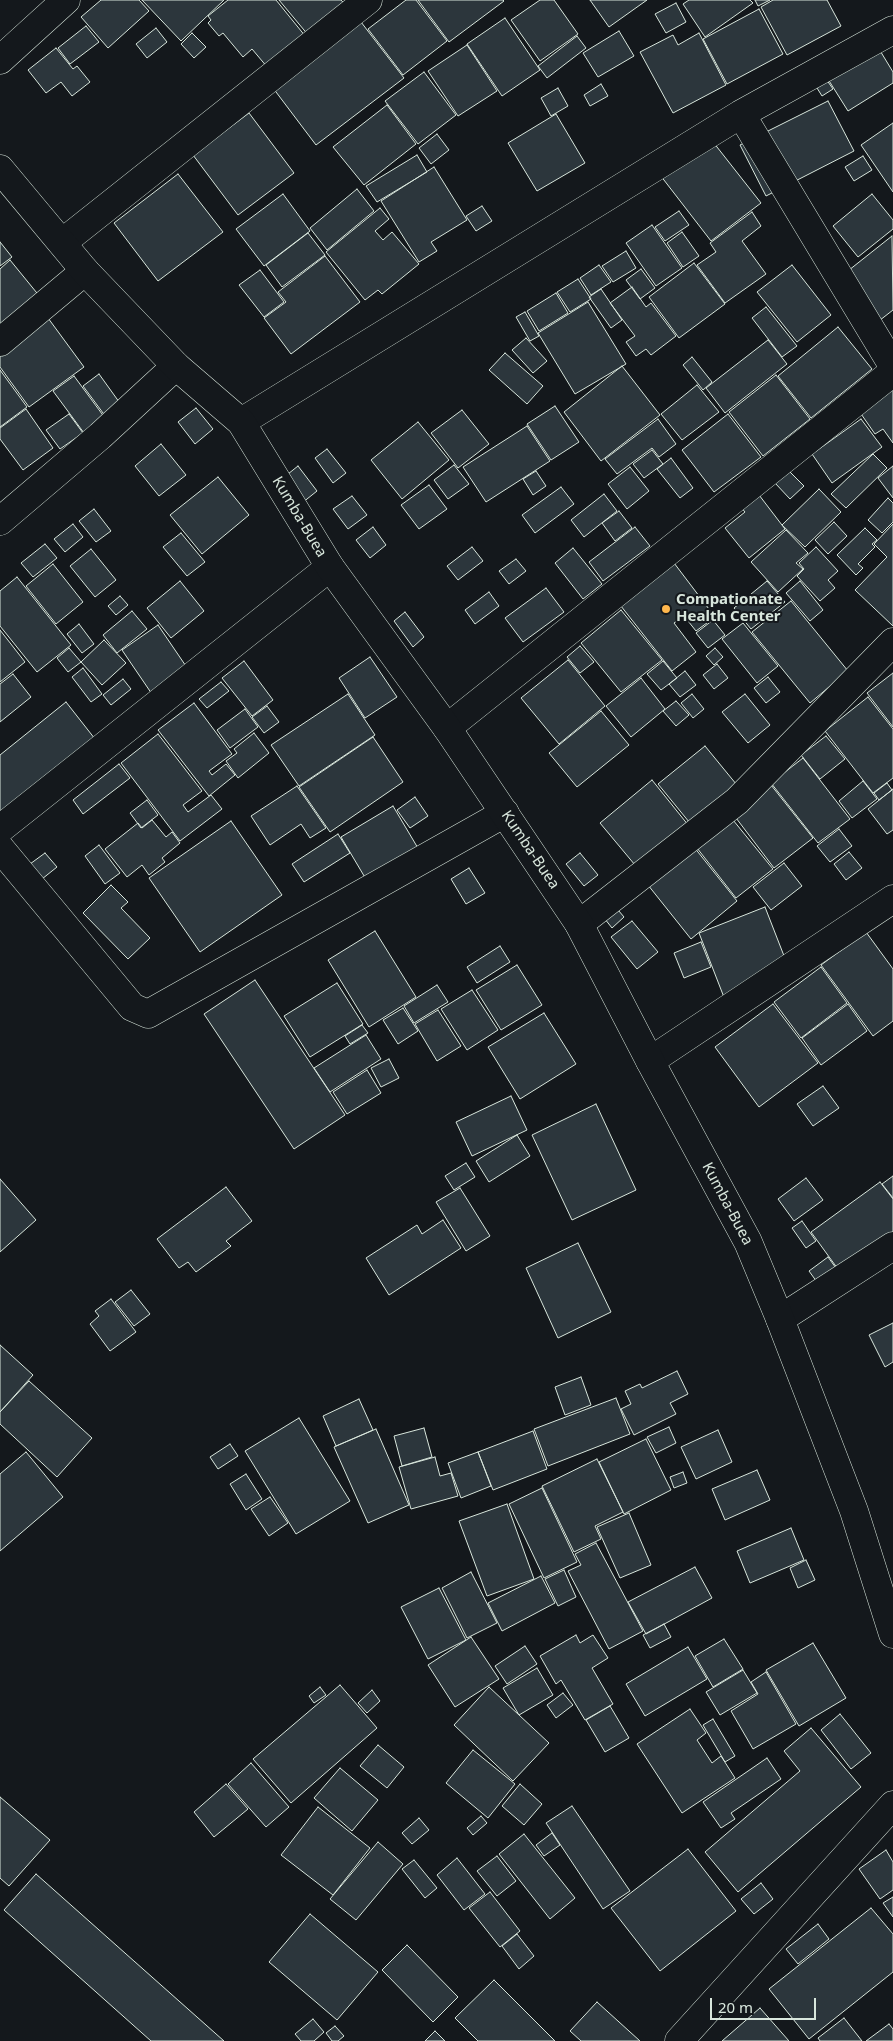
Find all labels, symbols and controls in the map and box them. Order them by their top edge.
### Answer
street label: Kumba-Buea [268,473,330,561]
place label: Compationate Health Center [676,591,783,626]
marker: Compationate Health Center [660,603,672,615]
street label: Kumba-Buea [497,807,563,893]
street label: Kumba-Buea [698,1160,756,1248]
scale bar [713,1988,819,2020]
text: 20 m [718,1997,753,2017]

